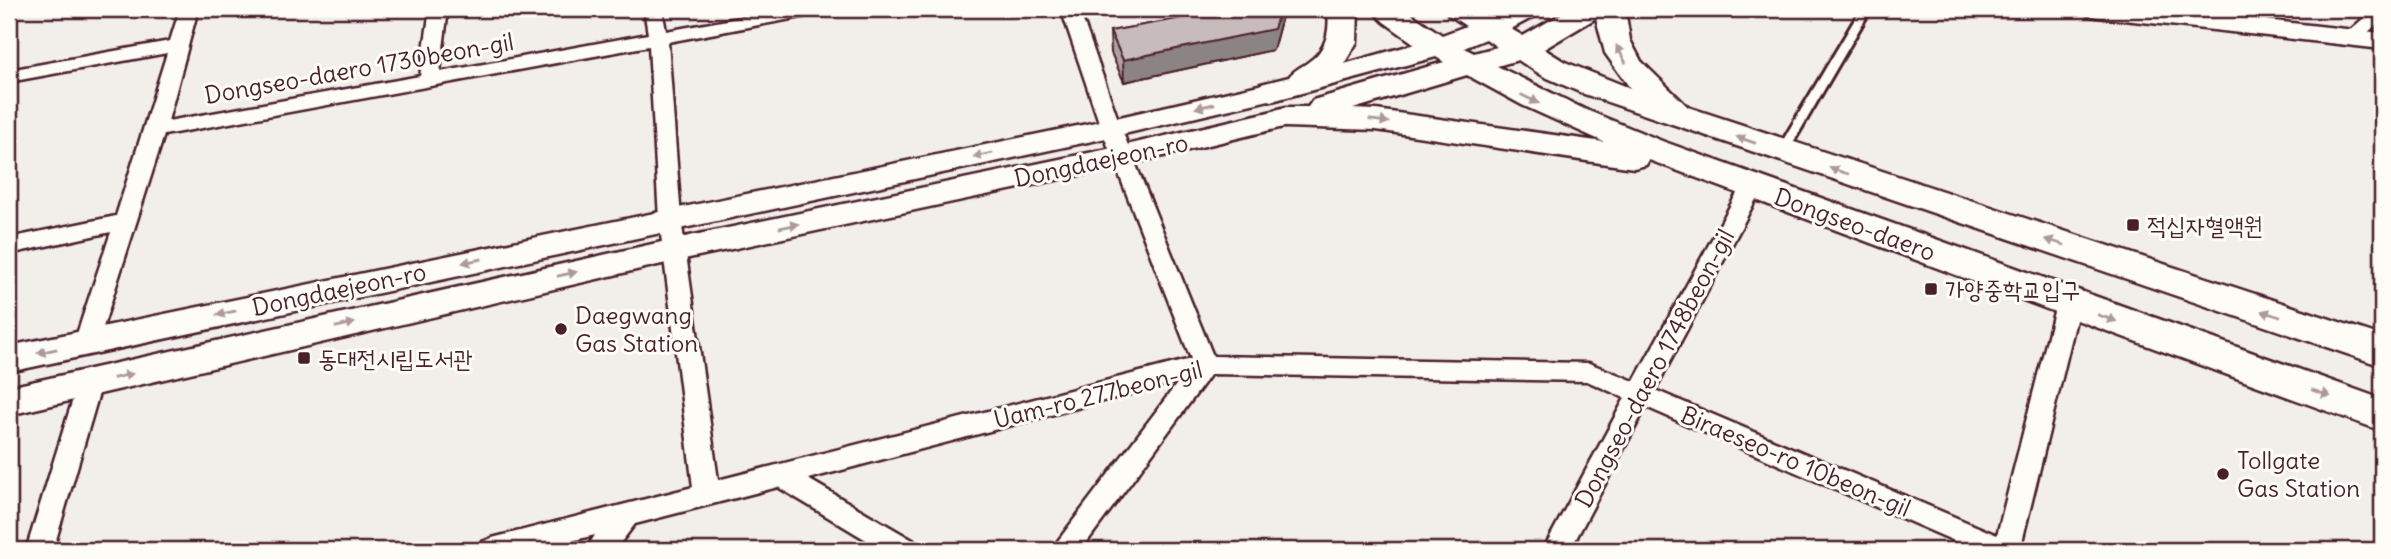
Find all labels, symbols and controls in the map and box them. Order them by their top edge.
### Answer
street label: Dongseo-daero 1730beon-gil [202,26,516,110]
one-way arrow [1615,44,1627,64]
one-way arrow [1520,93,1540,104]
one-way arrow [1194,101,1216,112]
one-way arrow [1368,115,1390,126]
street label: Dongdaejeon-ro [1011,127,1191,193]
one-way arrow [1735,134,1756,145]
one-way arrow [972,149,994,160]
one-way arrow [1828,165,1849,176]
street label: Dongseo-daero [1770,181,1940,267]
place label: 적십자혈액원 [2147,210,2263,240]
marker: 적십자혈액원 [2125,217,2141,233]
one-way arrow [778,220,800,231]
street label: Dongseo-daero 1748beon-gil [1568,224,1740,512]
one-way arrow [2044,236,2065,247]
street label: Dongdaejeon-ro [249,256,429,322]
one-way arrow [461,256,483,267]
one-way arrow [556,269,578,280]
place label: 가양중학교입구 [1945,274,2080,304]
marker: 가양중학교입구 [1923,281,1939,297]
place label: Daegwang Gas Station [575,300,698,358]
one-way arrow [215,308,237,319]
one-way arrow [2260,308,2281,319]
one-way arrow [2096,313,2117,324]
one-way arrow [334,319,356,330]
marker: Daegwang Gas Station [553,321,569,337]
place label: 동대전시립도서관 [318,343,473,373]
one-way arrow [36,346,58,357]
marker: 동대전시립도서관 [296,350,312,366]
street label: Uam-ro 277beon-gil [991,354,1205,434]
one-way arrow [112,370,134,381]
one-way arrow [2311,388,2332,399]
street label: Biraeseo-ro 10beon-gil [1677,399,1915,523]
place label: Tollgate Gas Station [2237,445,2360,503]
marker: Tollgate Gas Station [2215,466,2231,482]

